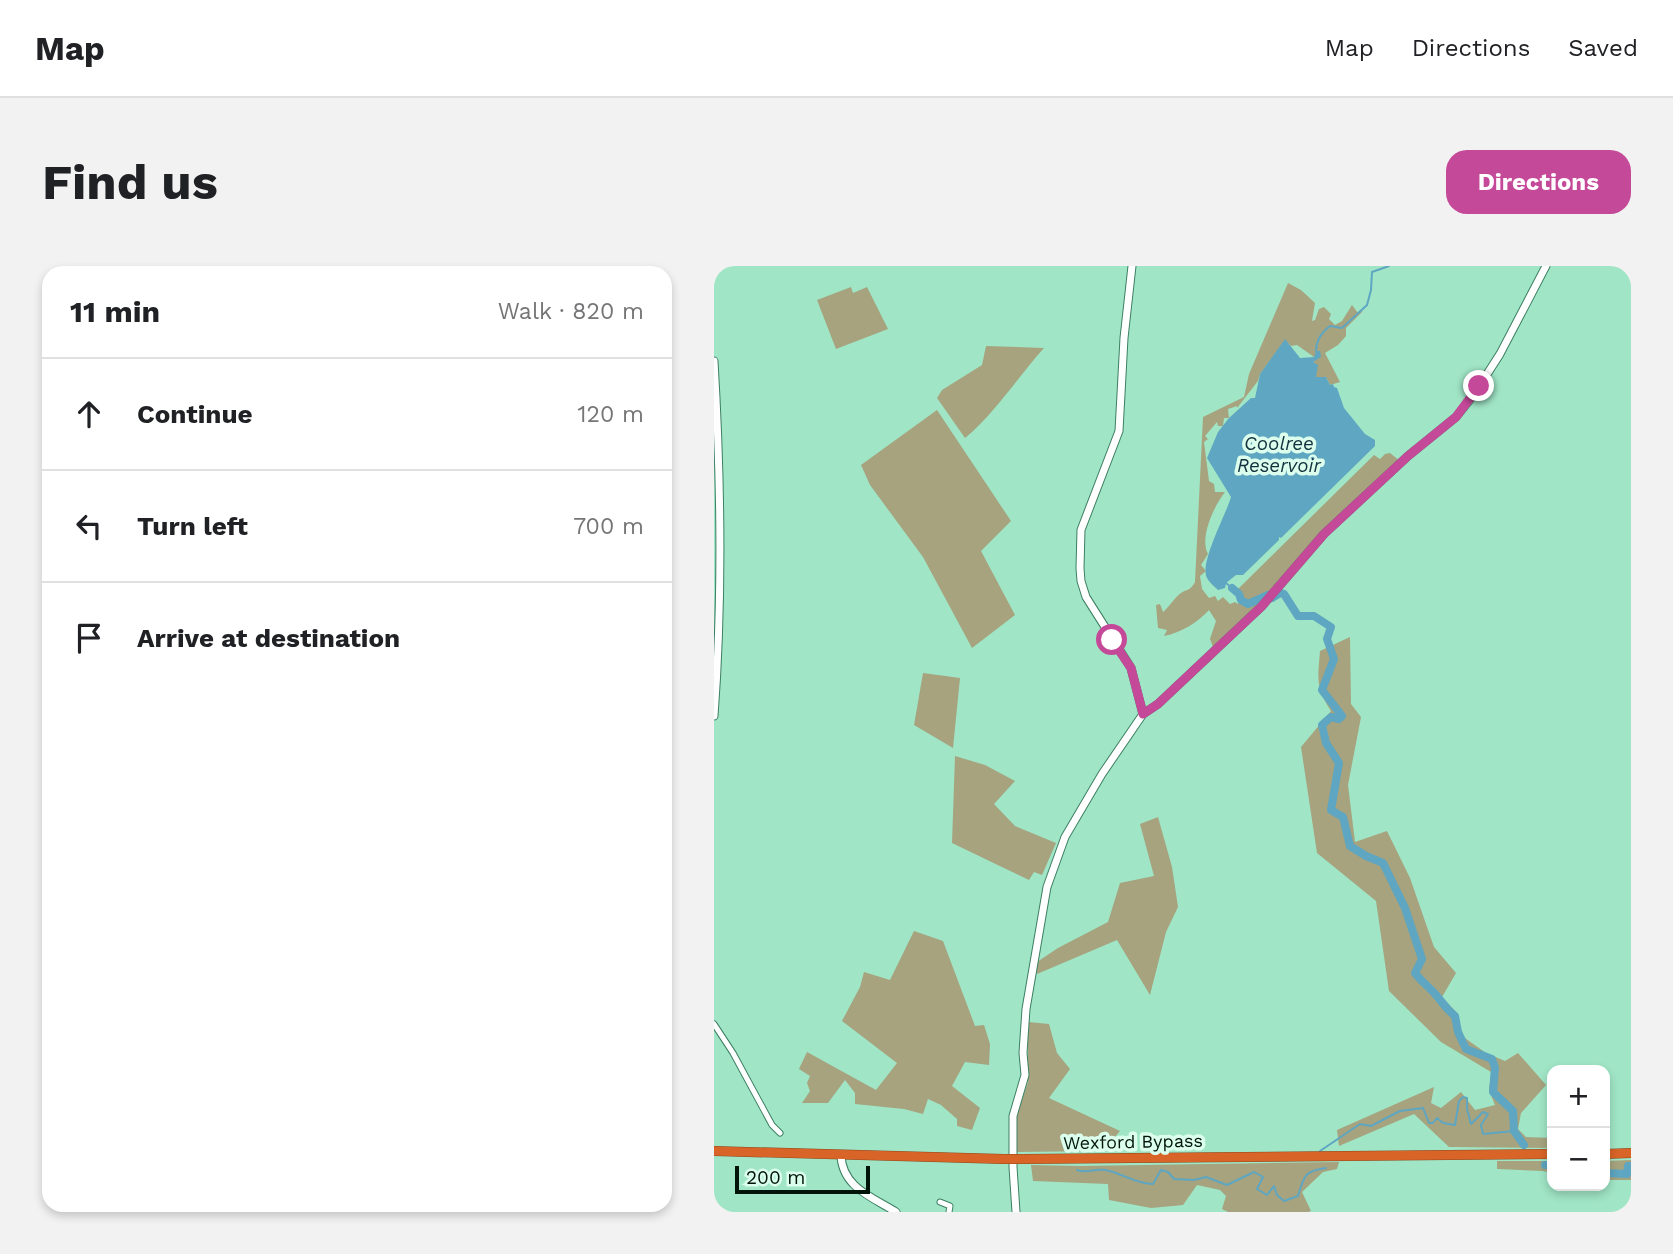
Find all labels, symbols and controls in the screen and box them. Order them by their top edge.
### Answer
text: Map [35,29,105,68]
text: Map [1325,34,1374,62]
text: Directions [1412,34,1530,62]
text: Saved [1568,34,1638,62]
button: Directions [1446,150,1631,214]
text: Find us [42,153,218,211]
text: 11 min [70,294,160,329]
text: Walk · 820 m [498,298,644,325]
route end [1463,370,1494,401]
icon: ahead [70,395,108,433]
text: Continue [137,399,253,429]
text: 120 m [578,401,644,428]
water label: Coolree Reservoir [1237,432,1321,477]
icon: left [70,507,108,545]
text: Turn left [137,511,248,541]
text: 700 m [573,513,644,540]
icon: arrive [70,619,108,657]
text: Arrive at destination [137,623,400,653]
route start [1096,624,1127,655]
map controls [1547,1065,1610,1191]
button: + [1547,1065,1610,1128]
button: − [1547,1128,1610,1191]
street label: Wexford Bypass [1063,1130,1203,1153]
scale bar [735,1163,870,1195]
text: 200 m [746,1166,805,1189]

